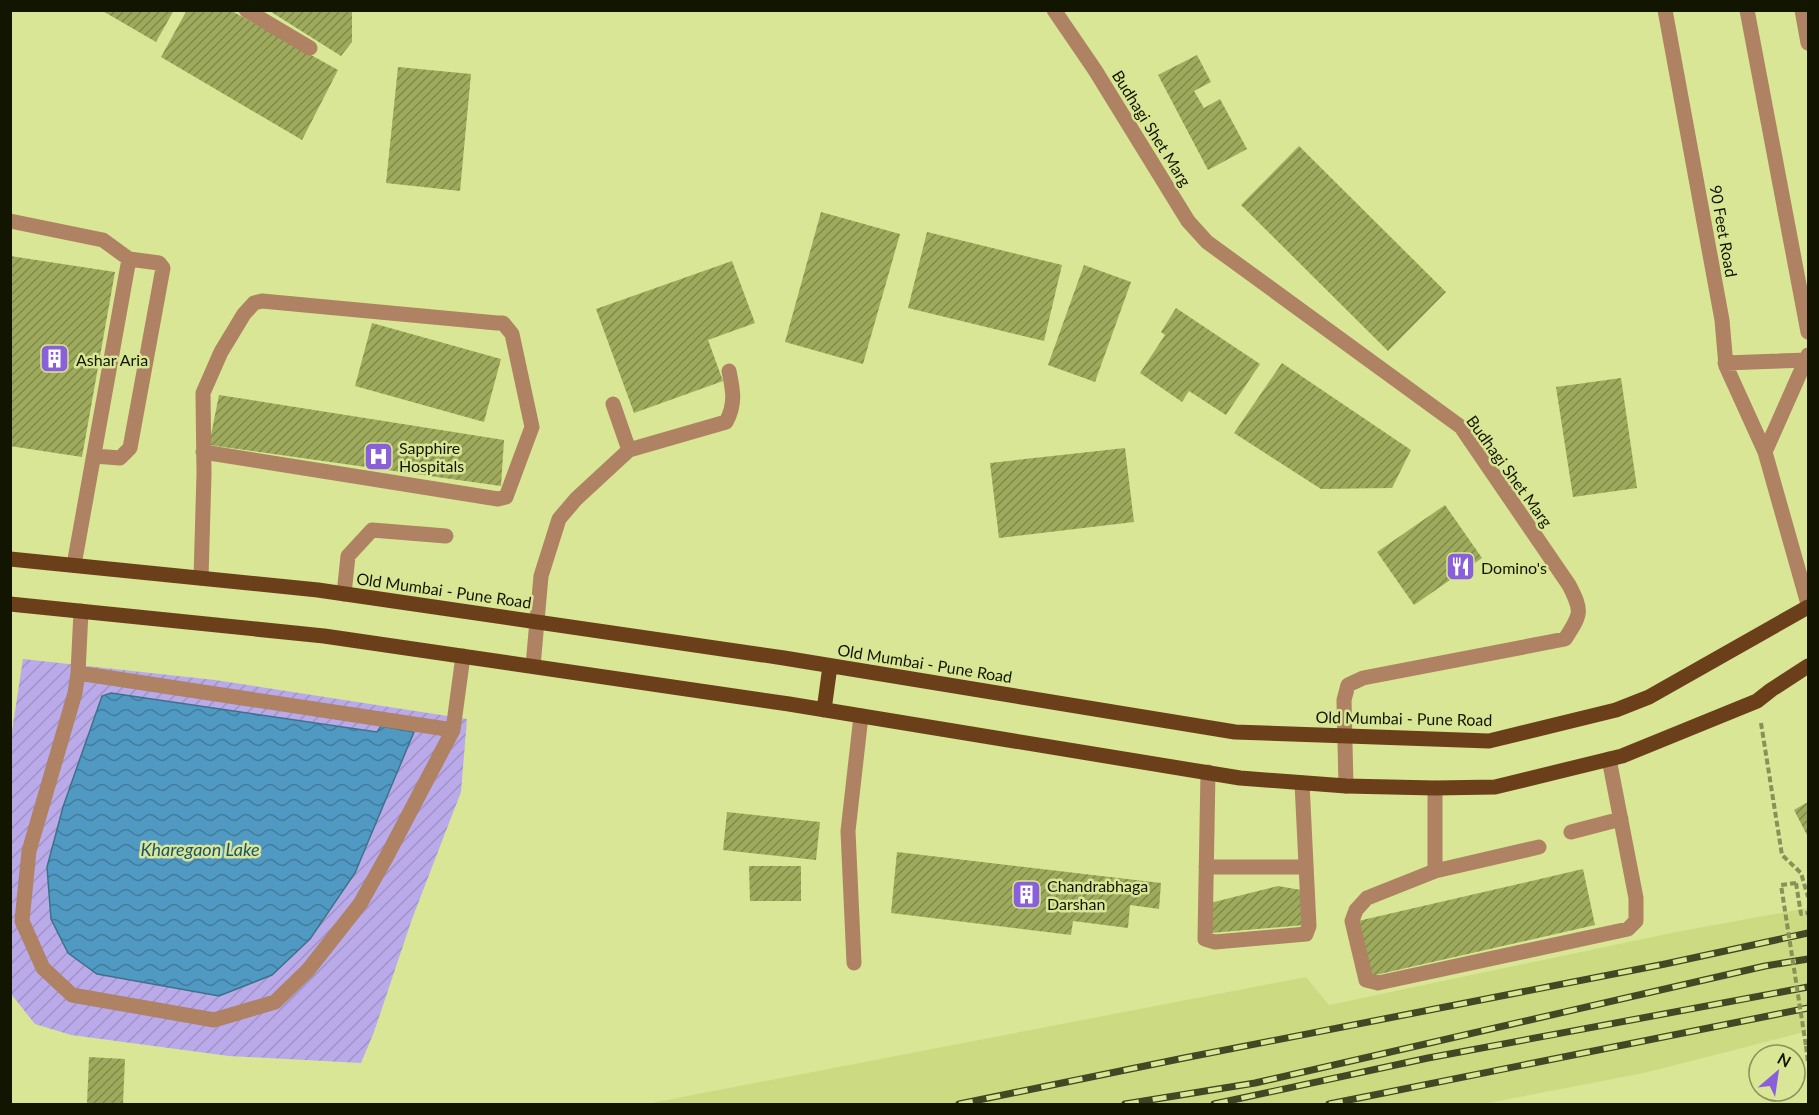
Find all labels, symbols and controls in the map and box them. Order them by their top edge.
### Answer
street label: Budhagi Shet Marg [1109,66,1195,190]
street label: 90 Feet Road [1707,183,1741,279]
building icon: Ashar Aria [39,343,71,375]
place label: Ashar Aria [76,350,148,369]
street label: Budhagi Shet Marg [1463,411,1557,531]
place label: Sapphire Hospitals [399,438,464,475]
hospital icon: Sapphire Hospitals [362,440,394,472]
restaurant icon: Domino's [1444,551,1476,583]
place label: Domino's [1481,558,1547,577]
street label: Old Mumbai - Pune Road [355,568,533,612]
street label: Old Mumbai - Pune Road [836,640,1014,686]
street label: Old Mumbai - Pune Road [1316,707,1492,729]
water label: Kharegaon Lake [140,838,260,860]
place label: Chandrabhaga Darshan [1047,876,1148,913]
building icon: Chandrabhaga Darshan [1010,878,1042,910]
north arrow [1747,1043,1807,1103]
text: N [1775,1048,1795,1071]

